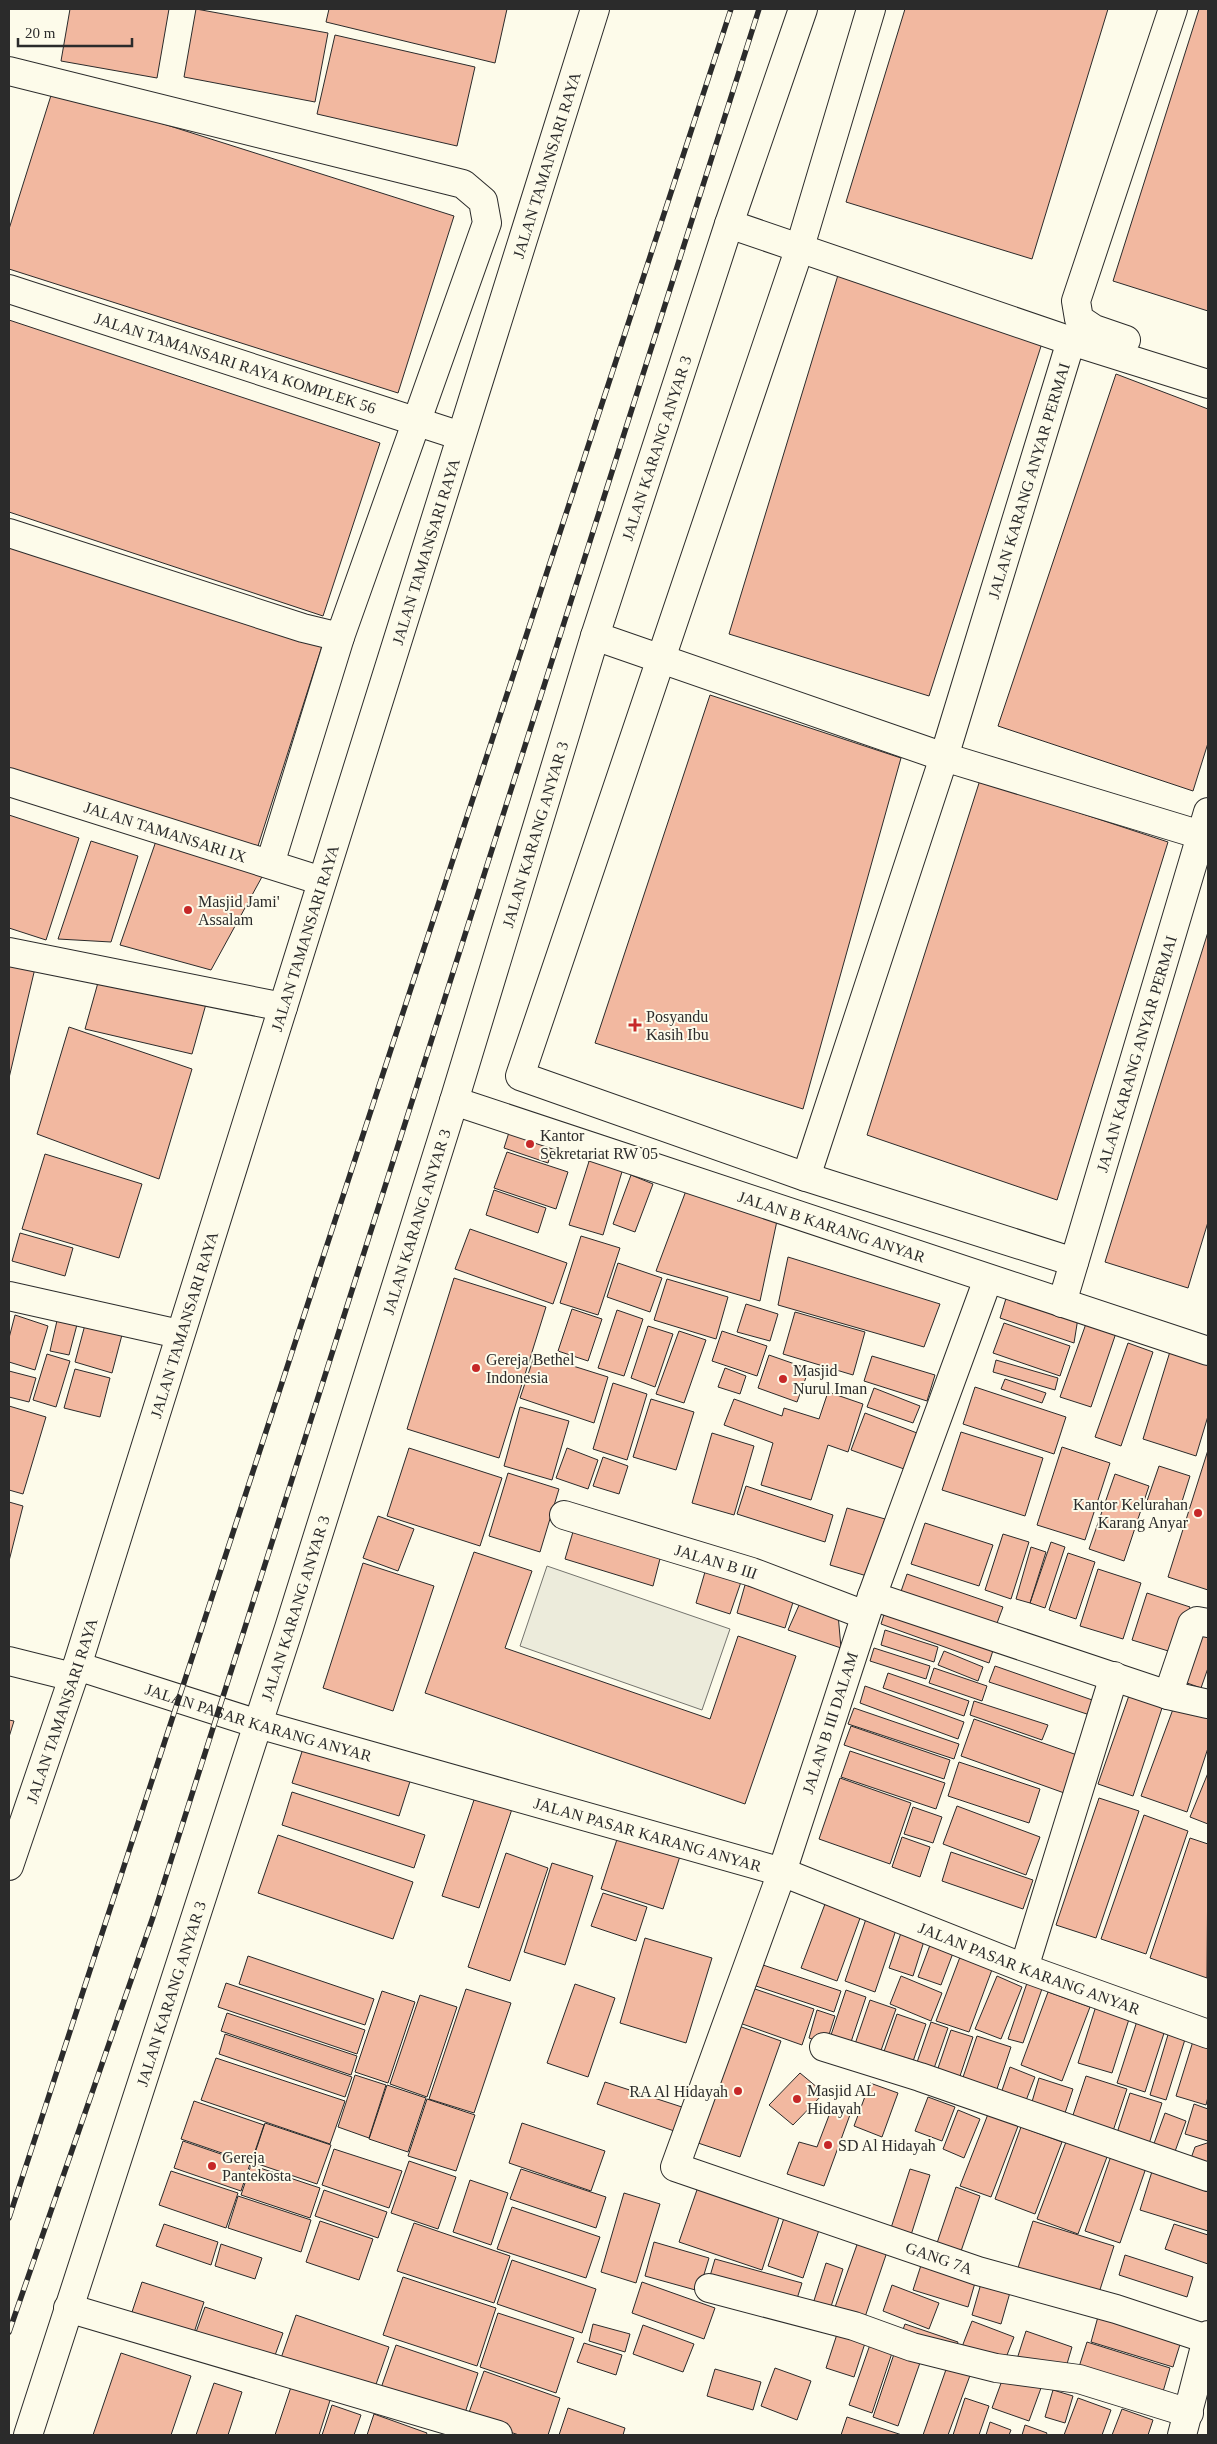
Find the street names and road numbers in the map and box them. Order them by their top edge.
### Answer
street label: JALAN TAMANSARI RAYA [509,69,584,260]
street label: JALAN TAMANSARI RAYA KOMPLEK 56 [92,309,378,416]
street label: JALAN KARANG ANYAR 3 [618,353,694,543]
street label: JALAN KARANG ANYAR PERMAI [984,361,1072,601]
street label: JALAN TAMANSARI RAYA [388,456,463,647]
street label: JALAN KARANG ANYAR 3 [499,739,571,929]
street label: JALAN TAMANSARI IX [82,798,249,865]
street label: JALAN TAMANSARI RAYA [267,842,342,1033]
street label: JALAN KARANG ANYAR PERMAI [1093,933,1179,1174]
street label: JALAN KARANG ANYAR 3 [379,1127,453,1316]
street label: JALAN B KARANG ANYAR [736,1187,928,1265]
street label: JALAN TAMANSARI RAYA [147,1229,221,1420]
street label: JALAN KARANG ANYAR 3 [258,1513,332,1703]
street label: JALAN B III [673,1541,760,1582]
street label: JALAN TAMANSARI RAYA [22,1615,100,1806]
street label: JALAN B III DALAM [799,1650,861,1796]
street label: JALAN PASAR KARANG ANYAR [143,1680,374,1764]
street label: JALAN PASAR KARANG ANYAR [532,1794,764,1874]
street label: JALAN KARANG ANYAR 3 [133,1899,209,2088]
street label: JALAN PASAR KARANG ANYAR [916,1919,1143,2018]
street label: GANG 7A [903,2238,975,2277]

